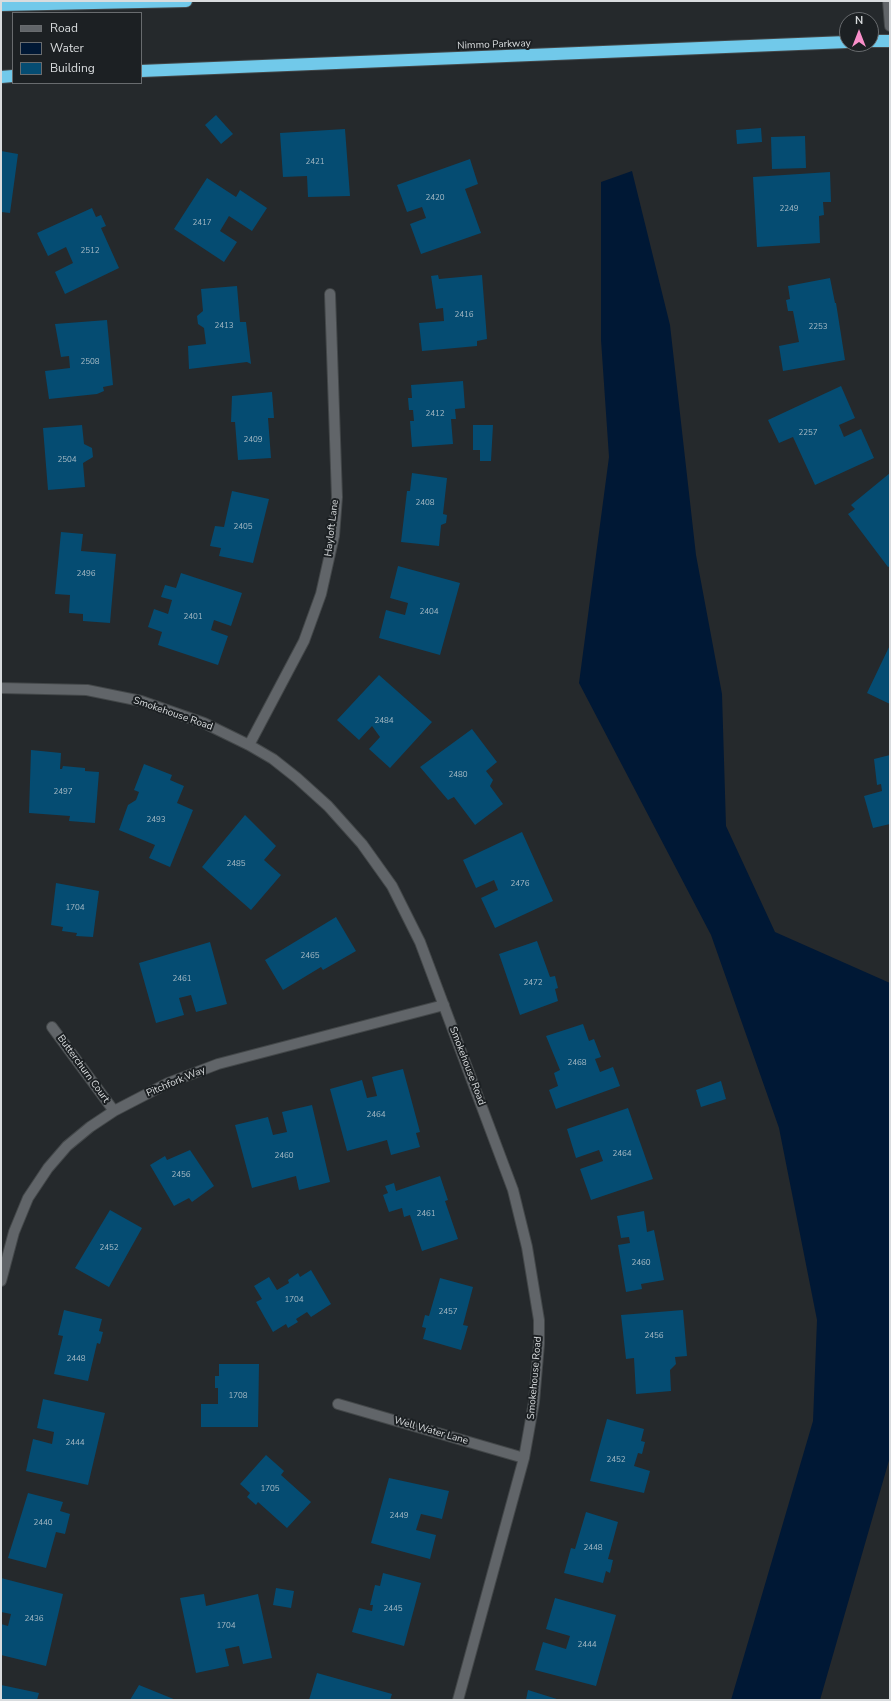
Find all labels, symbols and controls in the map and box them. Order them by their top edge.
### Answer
legend [12,12,142,84]
north arrow [839,12,879,52]
text: N [855,13,863,28]
text: Road [50,20,78,36]
street label: Nimmo Parkway [457,38,531,52]
text: Water [50,40,84,56]
text: Building [50,60,95,76]
house number: 2421 [305,157,325,167]
house number: 2420 [425,193,445,203]
house number: 2249 [779,204,799,214]
house number: 2417 [192,218,212,228]
house number: 2512 [80,246,100,256]
house number: 2416 [454,310,474,320]
house number: 2413 [214,321,234,331]
house number: 2253 [808,322,828,332]
house number: 2508 [80,357,100,367]
house number: 2412 [425,409,445,419]
house number: 2257 [798,428,818,438]
house number: 2409 [243,435,263,445]
house number: 2504 [57,455,77,465]
house number: 2408 [415,498,435,508]
street label: Hayloft Lane [323,499,341,557]
house number: 2405 [233,522,253,532]
house number: 2496 [76,569,96,579]
house number: 2404 [419,607,439,617]
house number: 2401 [183,612,203,622]
street label: Smokehouse Road [132,695,214,733]
house number: 2484 [374,716,394,726]
house number: 2480 [448,770,468,780]
house number: 2497 [53,787,73,797]
house number: 2493 [146,815,166,825]
house number: 2485 [226,859,246,869]
house number: 2476 [510,879,530,889]
house number: 1704 [65,903,85,913]
house number: 2465 [300,951,320,961]
house number: 2461 [172,974,192,984]
house number: 2472 [523,978,543,988]
street label: Smokehouse Road [446,1025,488,1107]
street label: Butterchurn Court [54,1033,112,1105]
house number: 2468 [567,1058,587,1068]
street label: Pitchfork Way [145,1064,207,1100]
house number: 2464 [366,1110,386,1120]
house number: 2464 [612,1149,632,1159]
house number: 2460 [274,1151,294,1161]
house number: 2456 [171,1170,191,1180]
house number: 2461 [416,1209,436,1219]
house number: 2452 [99,1243,119,1253]
house number: 2460 [631,1258,651,1268]
house number: 1704 [284,1295,304,1305]
house number: 2457 [438,1307,458,1317]
house number: 2456 [644,1331,664,1341]
street label: Smokehouse Road [525,1336,545,1420]
house number: 2448 [66,1354,86,1364]
house number: 1708 [228,1391,248,1401]
street label: Well Water Lane [393,1415,469,1447]
house number: 2444 [65,1438,85,1448]
house number: 2452 [606,1455,626,1465]
house number: 1705 [260,1484,280,1494]
house number: 2449 [389,1511,409,1521]
house number: 2440 [33,1518,53,1528]
house number: 2448 [583,1543,603,1553]
house number: 2445 [383,1604,403,1614]
house number: 2436 [24,1614,44,1624]
house number: 1704 [216,1621,236,1631]
house number: 2444 [577,1640,597,1650]

